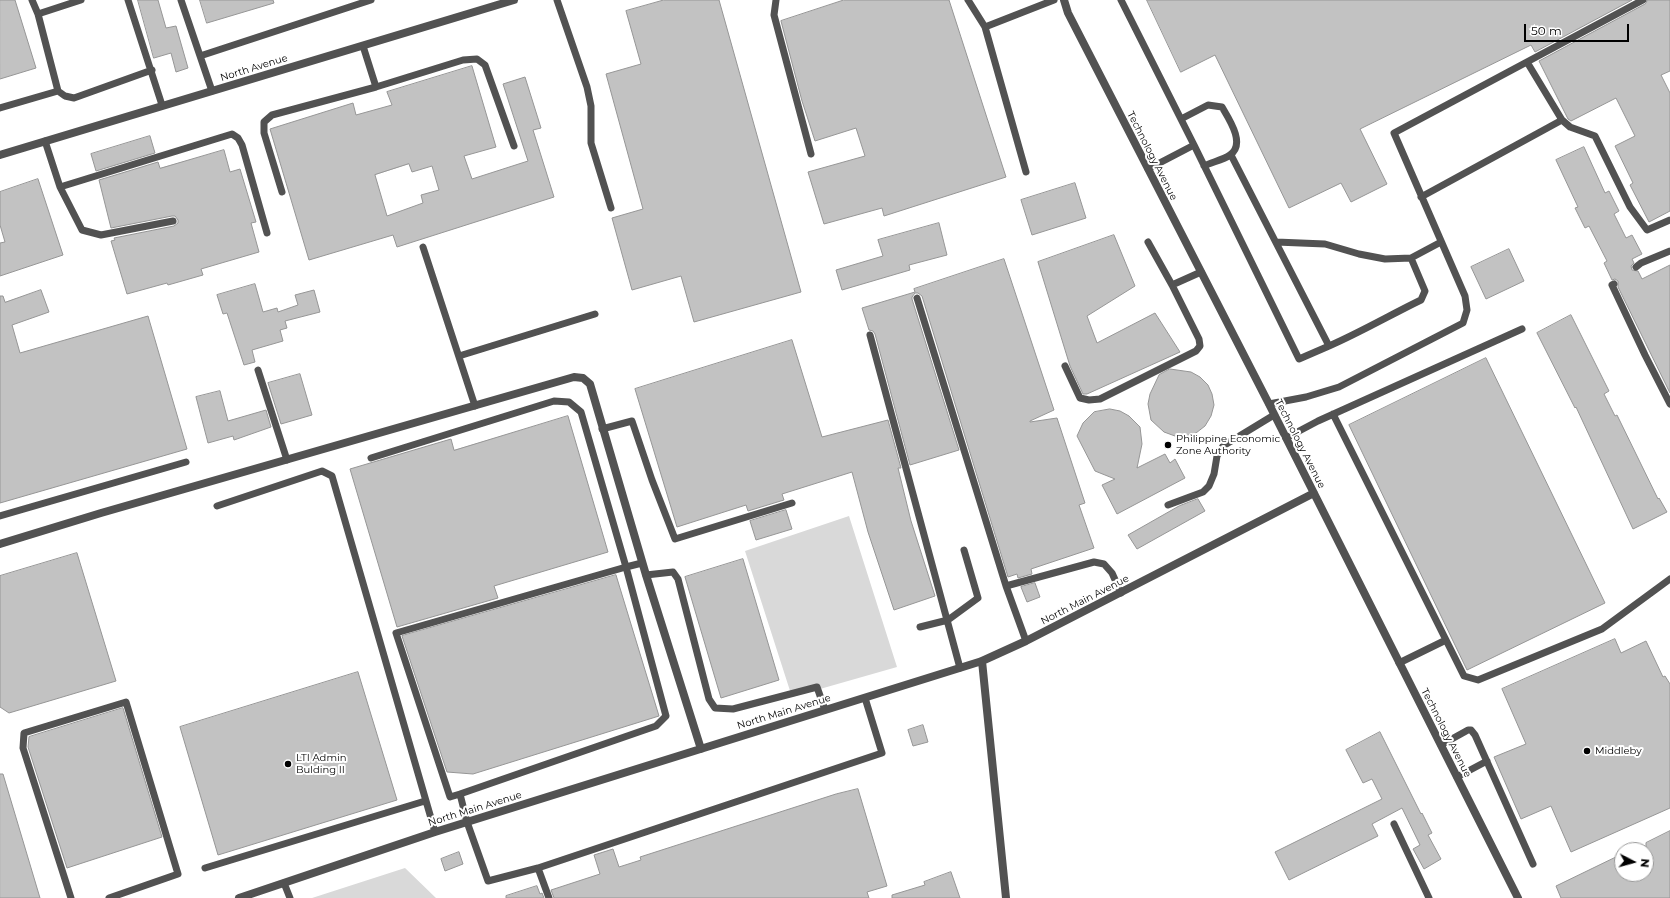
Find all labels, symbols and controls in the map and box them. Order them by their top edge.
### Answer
scale bar [1526,16,1631,42]
text: 50 m [1531,23,1562,38]
street label: North Avenue [219,52,289,84]
street label: Technology Avenue [1124,110,1180,202]
street label: Technology Avenue [1272,398,1328,490]
place label: Philippine Economic Zone Authority [1176,433,1280,456]
marker: Philippine Economic Zone Authority [1163,440,1173,450]
street label: North Main Avenue [1039,573,1131,627]
street label: Technology Avenue [1418,687,1474,779]
street label: North Main Avenue [736,692,832,732]
place label: Middleby [1595,745,1642,757]
marker: Middleby [1582,746,1592,756]
place label: LTI Admin Bulding II [296,752,346,776]
marker: LTI Admin Bulding II [283,759,293,769]
street label: North Main Avenue [427,789,523,829]
north arrow [1614,842,1654,882]
text: N [1638,858,1652,868]

